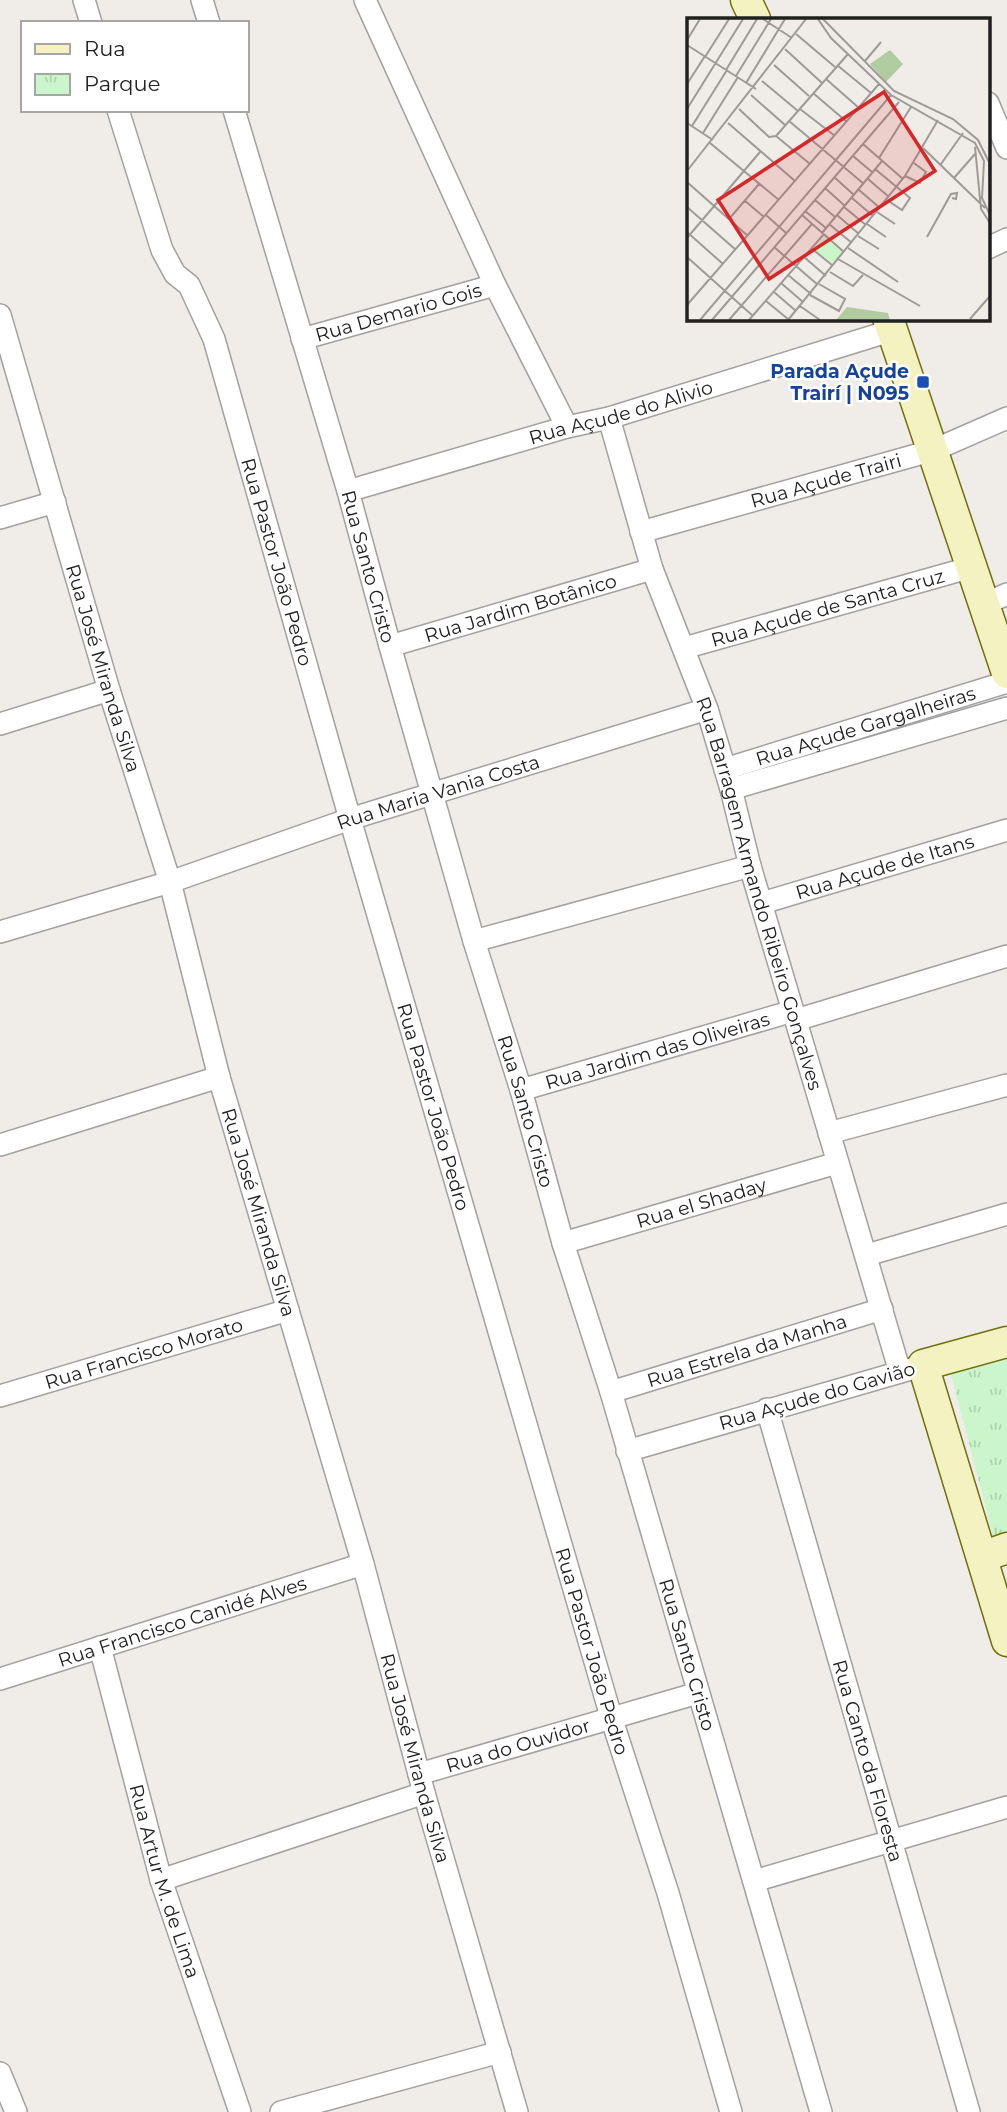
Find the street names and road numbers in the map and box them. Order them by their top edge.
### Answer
street label: Rua Demario Gois [312,278,484,346]
street label: Rua Açude do Alivio [526,375,716,449]
street label: Rua Açude Trairi [748,448,904,512]
street label: Rua Pastor João Pedro [237,455,318,669]
street label: Rua Santo Cristo [337,488,400,646]
street label: Rua José Miranda Silva [61,561,146,775]
street label: Rua Açude de Santa Cruz [708,564,947,651]
street label: Rua Jardim Botânico [422,568,619,647]
street label: Rua Açude Gargalheiras [753,681,978,770]
street label: Rua Barragem Armando Ribeiro Gonçalves [692,693,827,1093]
street label: Rua Maria Vania Costa [333,750,542,834]
street label: Rua Açude de Itans [793,829,977,904]
street label: Rua Pastor João Pedro [393,1000,475,1213]
street label: Rua Jardim das Oliveiras [542,1007,772,1094]
street label: Rua Santo Cristo [493,1032,559,1190]
street label: Rua José Miranda Silva [217,1105,301,1319]
street label: Rua el Shaday [634,1173,769,1232]
street label: Rua Estrela da Manha [644,1309,850,1392]
street label: Rua Francisco Morato [42,1313,245,1393]
street label: Rua Açude do Gavião [716,1357,918,1435]
street label: Rua Pastor João Pedro [551,1545,634,1758]
street label: Rua Francisco Canidé Alves [55,1571,309,1671]
street label: Rua Santo Cristo [655,1576,721,1733]
street label: Rua José Miranda Silva [376,1651,455,1866]
street label: Rua Canto da Floresta [828,1657,908,1865]
street label: Rua do Ouvidor [443,1713,593,1777]
street label: Rua Artur M. de Lima [125,1782,205,1981]

